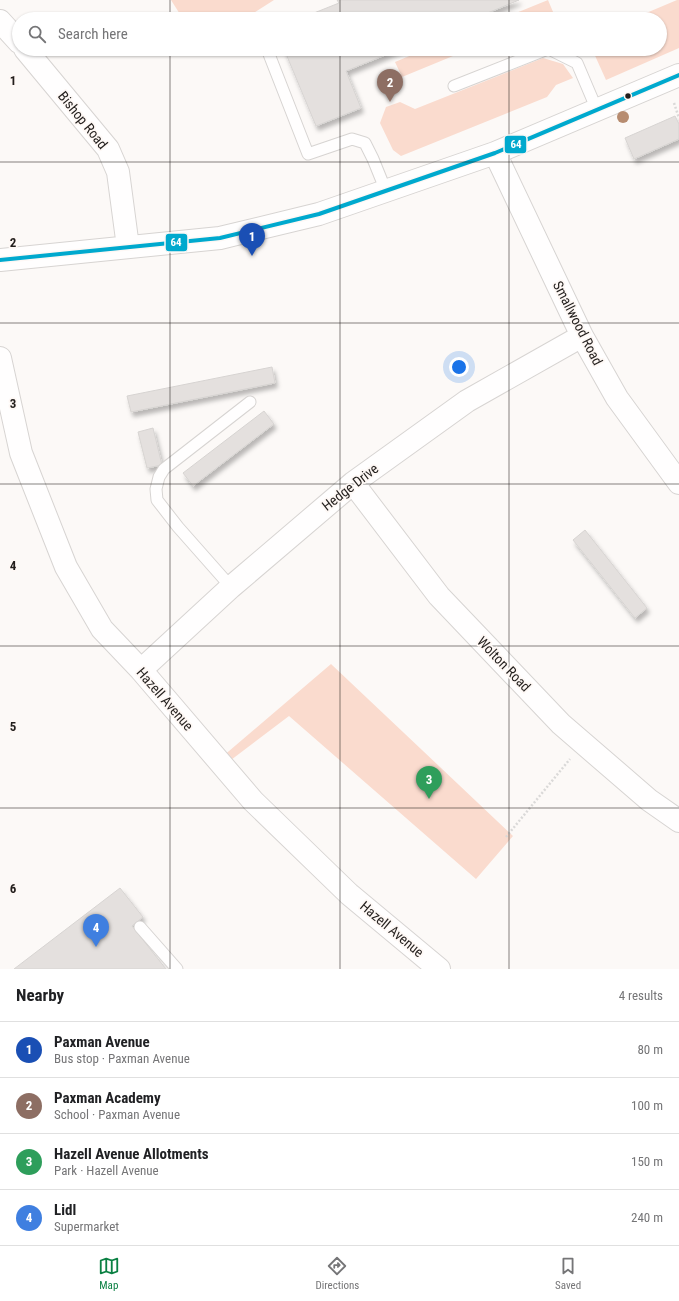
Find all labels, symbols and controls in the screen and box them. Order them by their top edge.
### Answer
search box [12,12,667,56]
icon: search [26,23,48,45]
text: Search here [58,25,128,43]
pin: 2 [377,69,403,102]
text: 1 [10,73,16,88]
street label: Bishop Road [55,88,111,152]
unlabelled marker [623,91,633,101]
line badge: 64 [504,135,527,154]
text: 64 [510,138,522,151]
pin: 1 [239,223,265,256]
line badge: 64 [165,233,188,252]
text: 2 [10,235,17,250]
text: 64 [170,236,182,249]
street label: Smallwood Road [550,278,606,368]
your location [449,357,469,377]
text: 3 [10,396,16,411]
street label: Hedge Drive [319,460,382,514]
text: 4 [10,558,17,573]
street label: Wolton Road [474,633,534,695]
street label: Hazell Avenue [133,664,197,734]
text: 5 [10,719,17,734]
pin: 3 [416,766,442,799]
text: 6 [10,881,17,896]
street label: Hazell Avenue [357,898,427,960]
pin: 4 [83,914,109,947]
text: Nearby [16,985,64,1005]
text: 4 results [619,988,663,1003]
text: Paxman Avenue [54,1033,150,1051]
text: 1 [26,1042,32,1057]
text: 80 m [637,1042,663,1057]
text: Bus stop · Paxman Avenue [54,1051,190,1066]
text: Paxman Academy [54,1089,161,1107]
text: 2 [26,1098,32,1113]
text: 100 m [631,1098,663,1113]
text: School · Paxman Avenue [54,1107,180,1122]
text: Hazell Avenue Allotments [54,1145,209,1163]
text: 3 [26,1154,32,1169]
text: 150 m [631,1154,663,1169]
text: Park · Hazell Avenue [54,1163,159,1178]
text: Lidl [54,1201,76,1219]
text: 4 [26,1210,32,1225]
text: 240 m [631,1210,663,1225]
text: Supermarket [54,1219,119,1234]
tab: Map [98,1255,120,1292]
tab: Directions [315,1255,359,1292]
tab: Saved [555,1255,581,1292]

